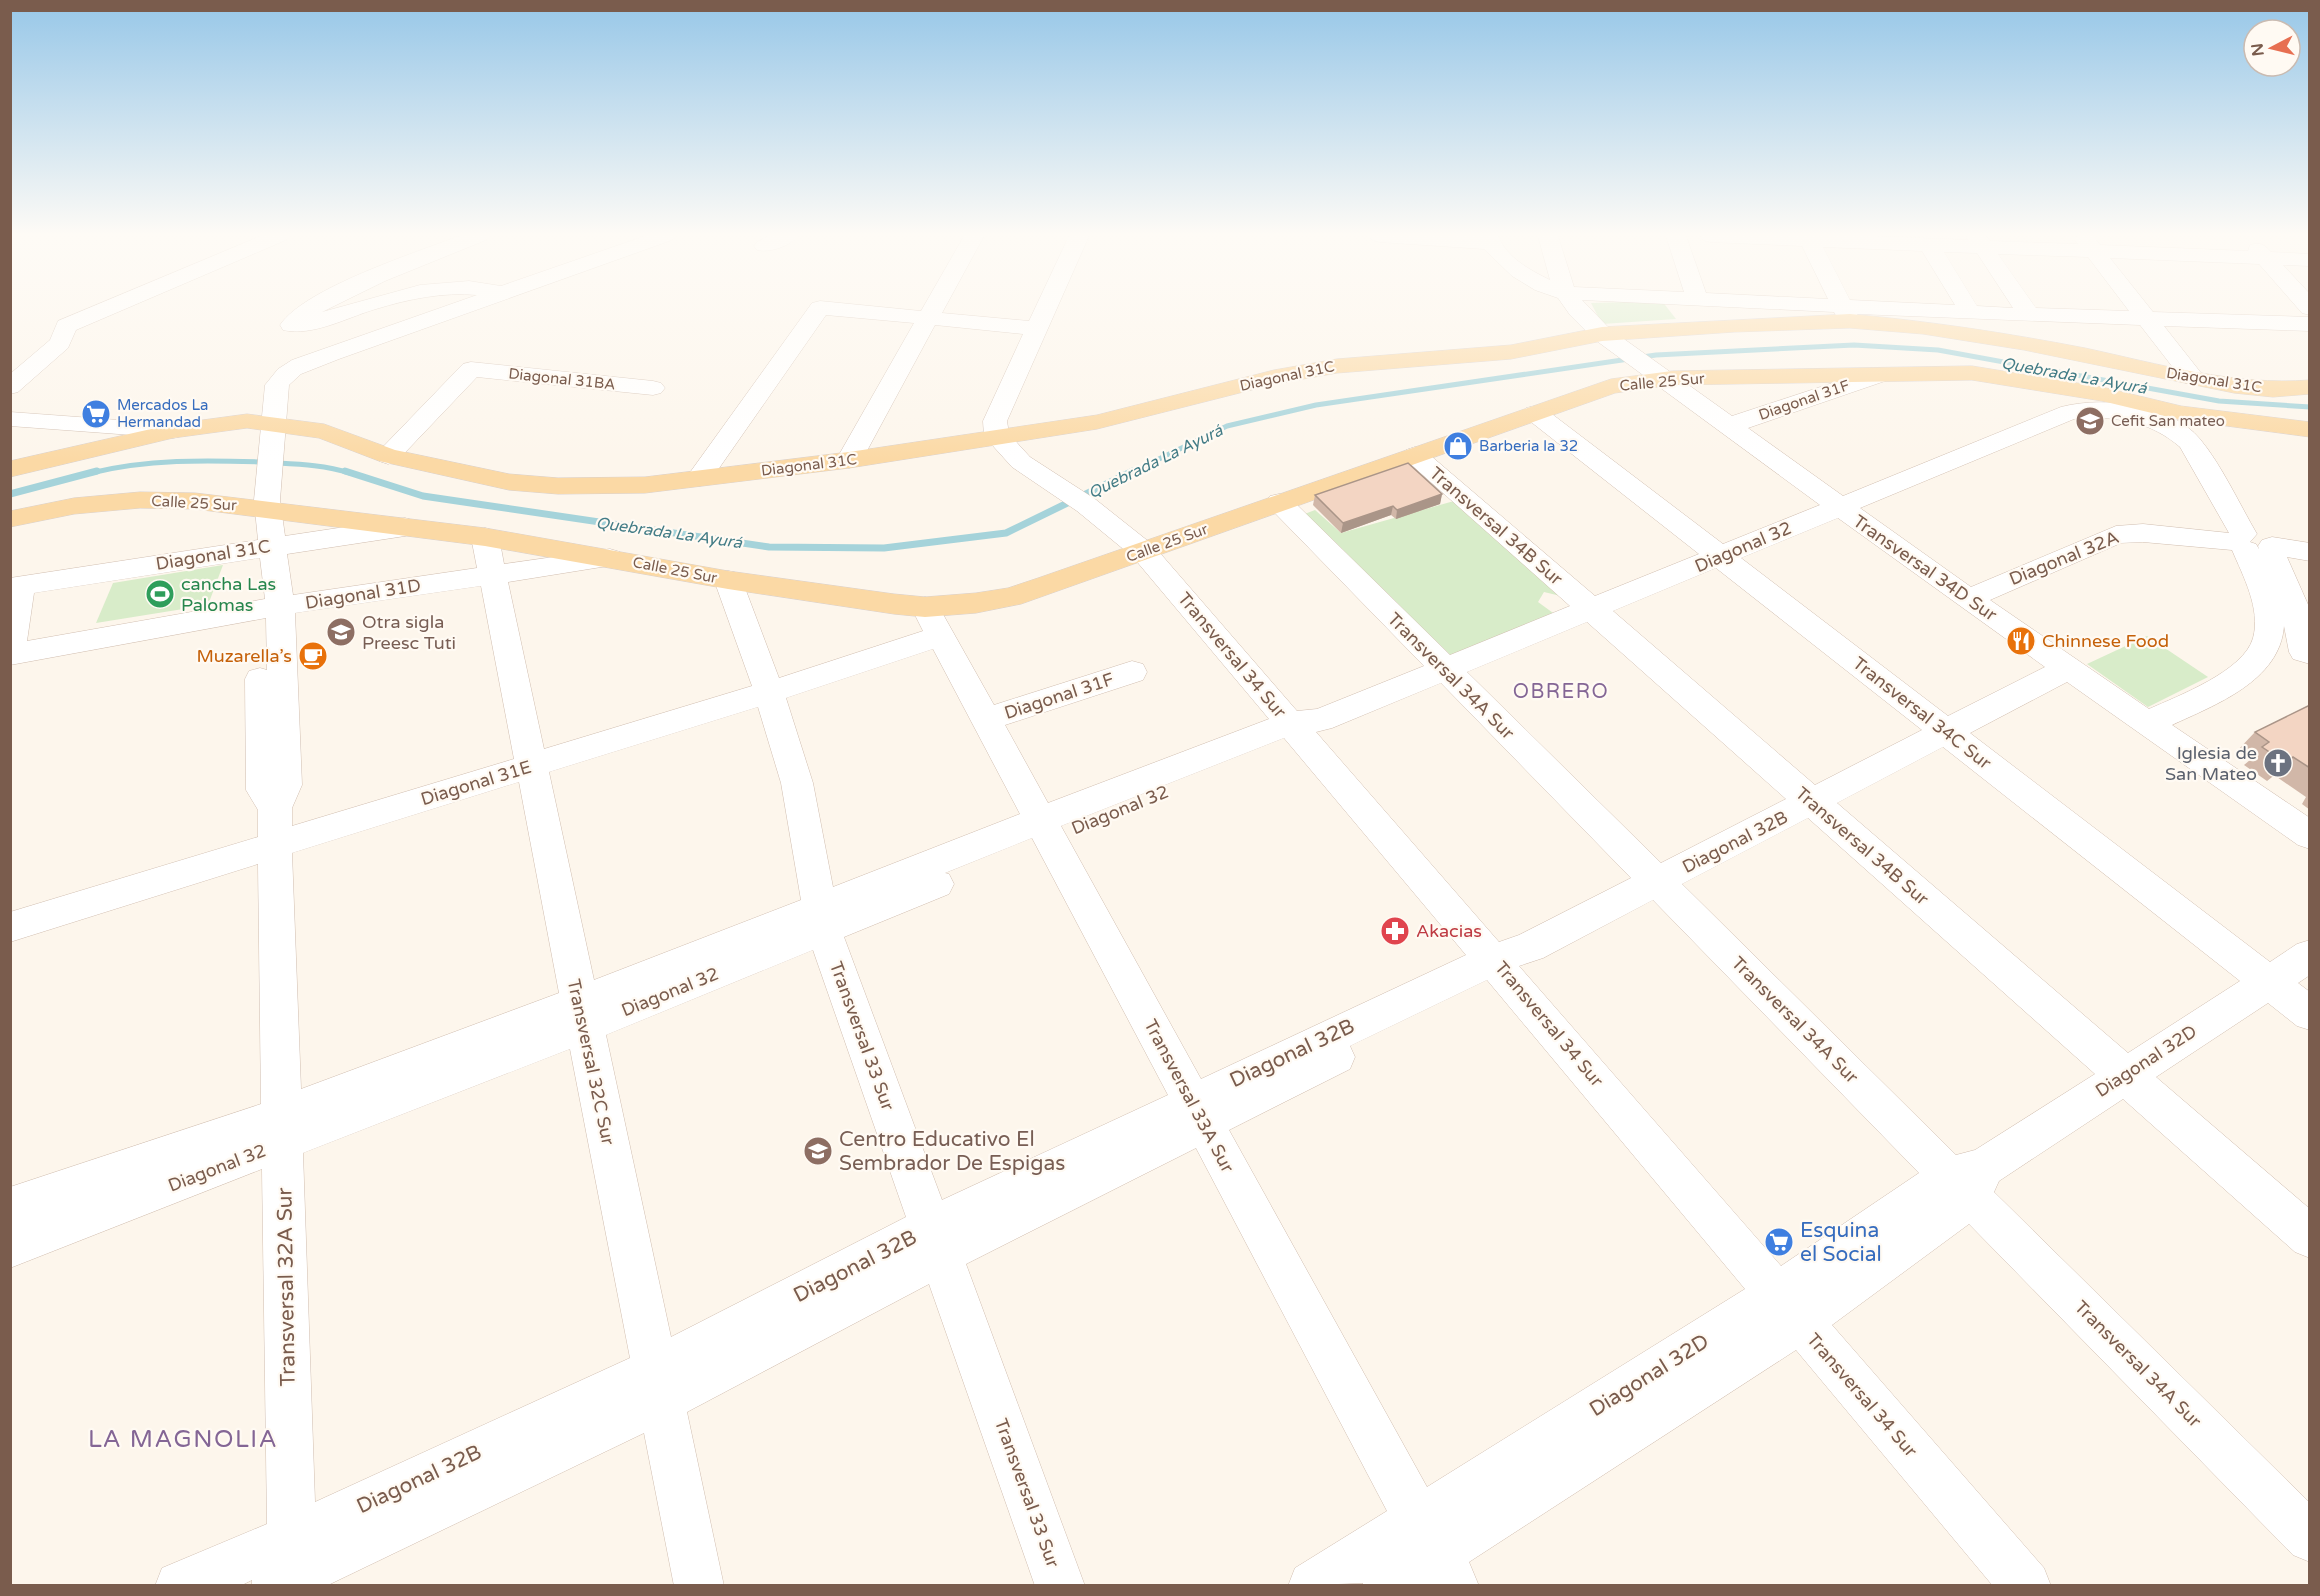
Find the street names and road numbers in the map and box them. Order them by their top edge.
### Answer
street label: Diagonal 31C [1238,357,1336,395]
street label: Diagonal 31BA [508,364,616,394]
street label: Diagonal 31C [2165,364,2263,396]
street label: Calle 25 Sur [1619,369,1706,395]
street label: Diagonal 31F [1756,376,1852,424]
street label: Diagonal 31C [760,450,858,480]
street label: Transversal 34B Sur [1425,462,1567,590]
street label: Calle 25 Sur [151,492,237,514]
street label: Transversal 34D Sur [1849,510,2001,626]
street label: Diagonal 32 [1691,517,1795,577]
street label: Calle 25 Sur [1124,520,1210,566]
street label: Diagonal 32A [2006,526,2122,590]
street label: Diagonal 31C [154,535,272,575]
street label: Calle 25 Sur [631,553,719,587]
street label: Diagonal 31D [304,574,422,614]
street label: Transversal 34 Sur [1173,588,1291,722]
street label: Transversal 34A Sur [1383,608,1519,744]
street label: Transversal 34C Sur [1848,652,1996,774]
street label: Diagonal 31F [1001,668,1117,724]
street label: Diagonal 31E [418,756,534,810]
street label: Diagonal 32 [1068,780,1172,840]
street label: Transversal 34B Sur [1791,782,1933,910]
street label: Diagonal 32B [1679,806,1791,878]
street label: Transversal 34A Sur [1727,952,1863,1088]
street label: Transversal 34 Sur [1490,957,1608,1091]
street label: Transversal 33 Sur [825,959,899,1114]
street label: Diagonal 32 [618,962,722,1022]
street label: Transversal 32C Sur [563,977,619,1147]
street label: Diagonal 32B [1226,1014,1359,1093]
street label: Transversal 33A Sur [1139,1016,1239,1176]
street label: Diagonal 32D [2091,1020,2201,1102]
street label: Diagonal 32 [165,1139,269,1197]
street label: Transversal 32A Sur [272,1187,301,1387]
street label: Diagonal 32B [789,1225,921,1308]
street label: Transversal 34A Sur [2070,1296,2206,1432]
street label: Diagonal 32D [1585,1329,1714,1422]
street label: Transversal 34 Sur [1802,1329,1922,1462]
street label: Transversal 33 Sur [990,1416,1064,1571]
street label: Diagonal 32B [353,1440,486,1519]

